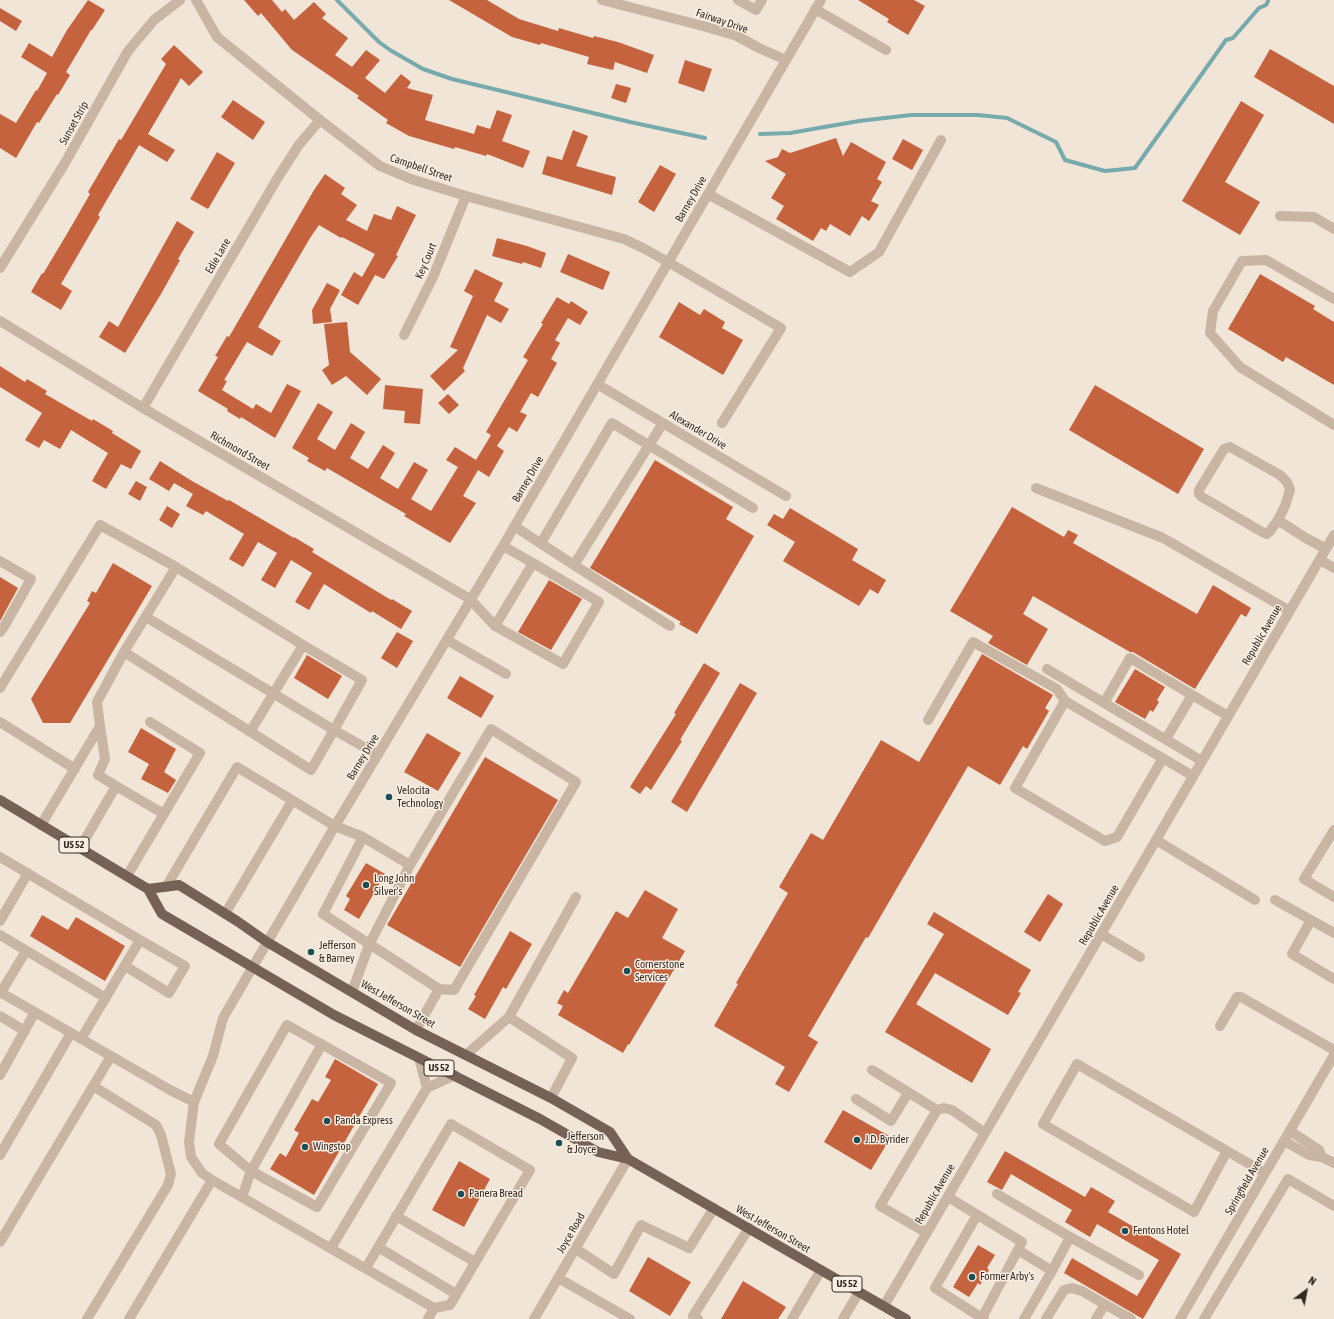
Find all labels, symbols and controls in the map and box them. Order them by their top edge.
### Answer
street label: Fairway Drive [694,6,750,36]
street label: Sunset Strip [57,99,91,147]
street label: Campbell Street [388,151,454,185]
street label: Barney Drive [672,174,710,224]
street label: Edie Lane [203,236,233,276]
street label: Key Court [413,241,439,281]
street label: Alexander Drive [667,408,729,452]
street label: Richmond Street [208,429,272,473]
street label: Barney Drive [509,454,547,504]
street label: Republic Avenue [1239,602,1285,668]
street label: Barney Drive [344,732,382,782]
place label: Velocita Technology [397,784,443,810]
marker: Velocita Technology [384,792,394,802]
road number: US 52 [59,837,89,853]
place label: Long John Silver's [374,872,414,898]
marker: Long John Silver's [361,880,371,890]
street label: Republic Avenue [1076,882,1122,948]
place label: Jefferson & Barney [319,939,356,965]
marker: Jefferson & Barney [306,947,316,957]
place label: Cornerstone Services [635,958,684,984]
marker: Cornerstone Services [622,966,632,976]
street label: West Jefferson Street [358,977,438,1031]
road number: US 52 [424,1060,454,1076]
place label: Panda Express [335,1114,393,1128]
marker: Panda Express [322,1116,332,1126]
place label: Jefferson & Joyce [567,1130,604,1156]
place label: J.D. Byrider [865,1133,909,1147]
marker: J.D. Byrider [852,1135,862,1145]
marker: Jefferson & Joyce [554,1138,564,1148]
place label: Wingstop [313,1140,351,1154]
marker: Wingstop [300,1142,310,1152]
street label: Springfield Avenue [1222,1145,1272,1217]
street label: Republic Avenue [912,1161,958,1227]
place label: Panera Bread [469,1187,523,1201]
marker: Panera Bread [456,1189,466,1199]
street label: West Jefferson Street [733,1202,813,1256]
street label: Joyce Road [554,1210,588,1256]
place label: Fentons Hotel [1133,1224,1189,1238]
marker: Fentons Hotel [1120,1226,1130,1236]
place label: Former Arby's [980,1270,1034,1284]
north arrow [1286,1271,1326,1311]
marker: Former Arby's [967,1272,977,1282]
text: N [1306,1274,1318,1288]
road number: US 52 [832,1276,862,1292]

